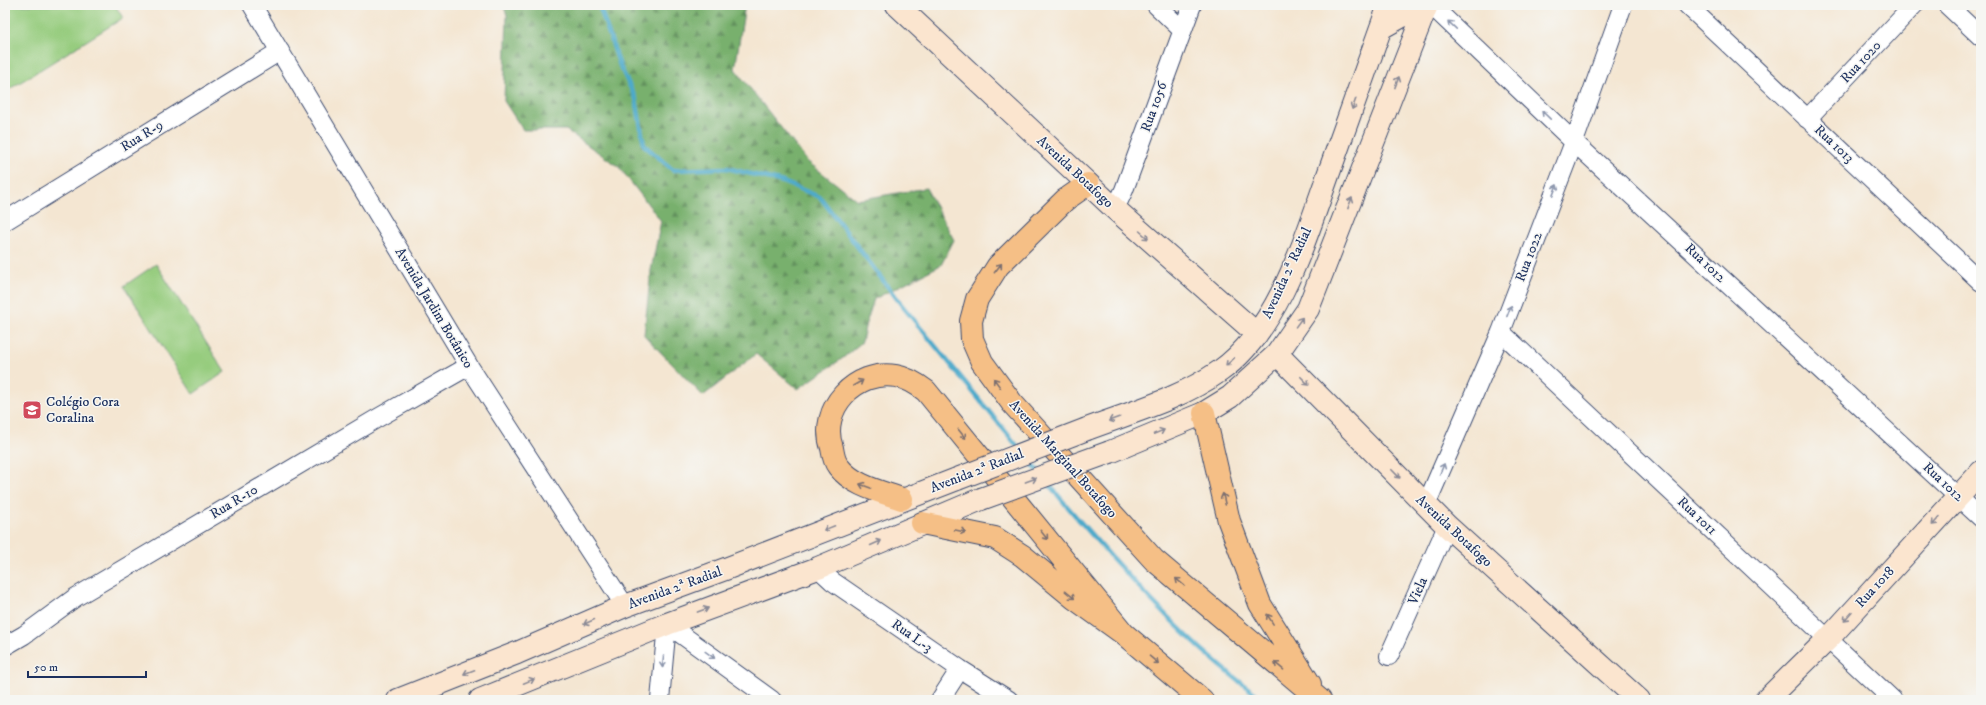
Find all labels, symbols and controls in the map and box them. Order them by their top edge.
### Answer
one-way arrow [1447,20,1457,30]
street label: Rua 1020 [1837,37,1885,87]
one-way arrow [1393,76,1401,88]
street label: Rua 1056 [1137,79,1172,134]
one-way arrow [1349,97,1357,109]
one-way arrow [1541,110,1551,120]
street label: Rua R-9 [117,116,167,156]
street label: Rua 1013 [1810,121,1858,167]
street label: Avenida Botafogo [1033,132,1117,212]
one-way arrow [1552,184,1560,196]
one-way arrow [1346,197,1354,209]
street label: Avenida 2ª Radial [1258,224,1316,322]
street label: Rua 1022 [1511,230,1547,284]
one-way arrow [1139,231,1150,240]
street label: Rua 1012 [1681,240,1729,287]
street label: Avenida Jardim Botânico [391,244,477,372]
one-way arrow [994,262,1002,273]
one-way arrow [1505,305,1513,317]
one-way arrow [1295,317,1303,328]
one-way arrow [1225,357,1235,367]
one-way arrow [1300,376,1310,386]
one-way arrow [993,378,1002,389]
one-way arrow [852,379,864,387]
place label: Colégio Cora Coralina [46,393,120,427]
street label: Avenida Marginal Botafogo [1005,396,1121,522]
school or university icon: Colégio Cora Coralina [21,399,43,421]
one-way arrow [1108,416,1121,423]
one-way arrow [1152,427,1164,435]
one-way arrow [957,429,966,440]
street label: Avenida 2ª Radial [928,445,1027,497]
street label: Rua 1012 [1919,459,1967,506]
one-way arrow [1438,464,1446,476]
one-way arrow [1391,469,1400,479]
one-way arrow [1025,476,1037,484]
street label: Rua R-10 [207,481,261,523]
one-way arrow [860,482,872,490]
street label: Avenida Botafogo [1412,491,1496,571]
one-way arrow [1219,492,1227,505]
street label: Rua 1011 [1673,493,1721,539]
one-way arrow [1931,516,1940,526]
one-way arrow [824,525,836,533]
one-way arrow [953,527,966,535]
one-way arrow [1039,530,1048,540]
one-way arrow [870,538,882,546]
street label: Avenida 2ª Radial [626,562,725,613]
street label: Rua 1018 [1852,562,1898,612]
street label: Viela [1404,574,1432,609]
one-way arrow [1174,578,1185,587]
one-way arrow [1064,590,1075,599]
one-way arrow [697,606,709,614]
one-way arrow [1843,612,1853,622]
one-way arrow [1266,614,1274,625]
street label: Rua L-3 [888,615,936,657]
one-way arrow [583,618,595,626]
one-way arrow [704,651,715,659]
scale bar [28,653,146,679]
one-way arrow [660,655,667,668]
one-way arrow [1149,655,1160,664]
text: 50 m [34,660,58,675]
one-way arrow [1274,661,1284,670]
one-way arrow [464,669,476,676]
one-way arrow [523,677,535,684]

